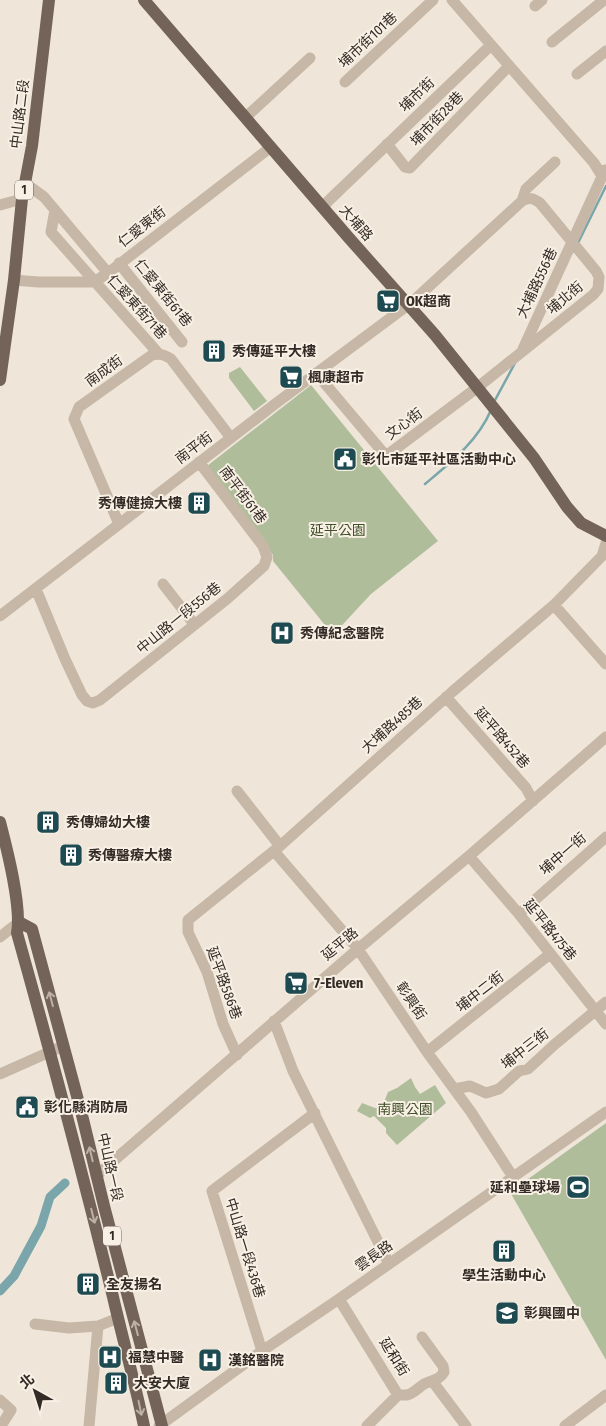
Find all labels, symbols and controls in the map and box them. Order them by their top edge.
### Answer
street label: 埔市街101巷 [335,9,401,71]
street label: 埔市街 [396,74,438,116]
street label: 中山路二段 [7,78,33,150]
street label: 埔市街28巷 [407,88,467,150]
road number: 1 [15,180,33,200]
street label: 大埔路 [336,202,376,244]
street label: 仁愛東街 [115,203,169,251]
street label: 大埔路556巷 [513,245,561,321]
street label: 仁愛東街61巷 [131,256,195,330]
street label: 仁愛東街71巷 [104,271,170,343]
street label: 埔北街 [543,278,587,318]
supermarket icon: OK超商 [375,288,401,314]
place label: OK超商 [406,293,451,310]
building icon: 秀傳延平大樓 [201,338,227,364]
place label: 秀傳延平大樓 [232,343,316,360]
street label: 南成街 [82,352,126,390]
supermarket icon: 楓康超市 [278,364,304,390]
place label: 楓康超市 [308,369,364,386]
street label: 文心街 [382,405,426,443]
street label: 南平街 [172,429,216,467]
public building icon: 彰化市延平社區活動中心 [332,446,358,472]
place label: 彰化市延平社區活動中心 [362,451,516,468]
street label: 南平街61巷 [216,463,270,527]
building icon: 秀傳健撿大樓 [186,490,212,516]
place label: 秀傳健撿大樓 [98,495,182,512]
park label: 延平公園 [310,522,366,539]
street label: 中山路一段556巷 [133,579,225,657]
hospital icon: 秀傳紀念醫院 [269,620,295,646]
place label: 秀傳紀念醫院 [300,625,384,642]
street label: 大埔路485巷 [358,693,426,757]
street label: 延平路452巷 [471,704,533,772]
building icon: 秀傳婦幼大樓 [35,809,61,835]
place label: 秀傳婦幼大樓 [66,814,150,831]
street label: 埔中一街 [536,829,590,879]
building icon: 秀傳醫療大樓 [58,842,84,868]
place label: 秀傳醫療大樓 [88,847,172,864]
street label: 延平路475巷 [520,896,580,964]
street label: 延平路 [318,924,362,964]
street label: 延平路586巷 [203,944,245,1022]
street label: 埔中二街 [453,968,507,1016]
supermarket icon: 7-Eleven [283,970,309,996]
place label: 7-Eleven [314,975,363,992]
street label: 彰興街 [392,979,430,1023]
one-way arrow [46,991,55,1007]
street label: 埔中三街 [498,1025,552,1073]
public building icon: 彰化縣消防局 [14,1094,40,1120]
place label: 彰化縣消防局 [44,1099,128,1116]
park label: 南興公園 [377,1101,433,1118]
street label: 中山路一段 [94,1131,126,1203]
one-way arrow [86,1146,95,1162]
sports icon: 延和壘球場 [565,1174,591,1200]
place label: 延和壘球場 [490,1179,560,1196]
street label: 中山路一段436巷 [222,1196,268,1300]
one-way arrow [89,1208,98,1224]
road number: 1 [103,1226,121,1246]
street label: 雲長路 [352,1237,396,1275]
building icon: 學生活動中心 [491,1238,517,1264]
place label: 學生活動中心 [462,1267,546,1284]
building icon: 全友揚名 [75,1271,101,1297]
place label: 全友揚名 [106,1276,162,1293]
school or university icon: 彰興國中 [494,1300,520,1326]
place label: 彰興國中 [524,1305,580,1322]
one-way arrow [130,1321,140,1337]
street label: 延和街 [376,1335,412,1379]
hospital icon: 福慧中醫 [97,1344,123,1370]
hospital icon: 漢銘醫院 [197,1347,223,1373]
place label: 福慧中醫 [128,1349,184,1366]
place label: 漢銘醫院 [228,1352,284,1369]
north arrow [10,1366,60,1416]
text: 北 [16,1370,38,1392]
building icon: 大安大廈 [103,1370,129,1396]
place label: 大安大廈 [134,1375,190,1392]
one-way arrow [136,1400,146,1416]

